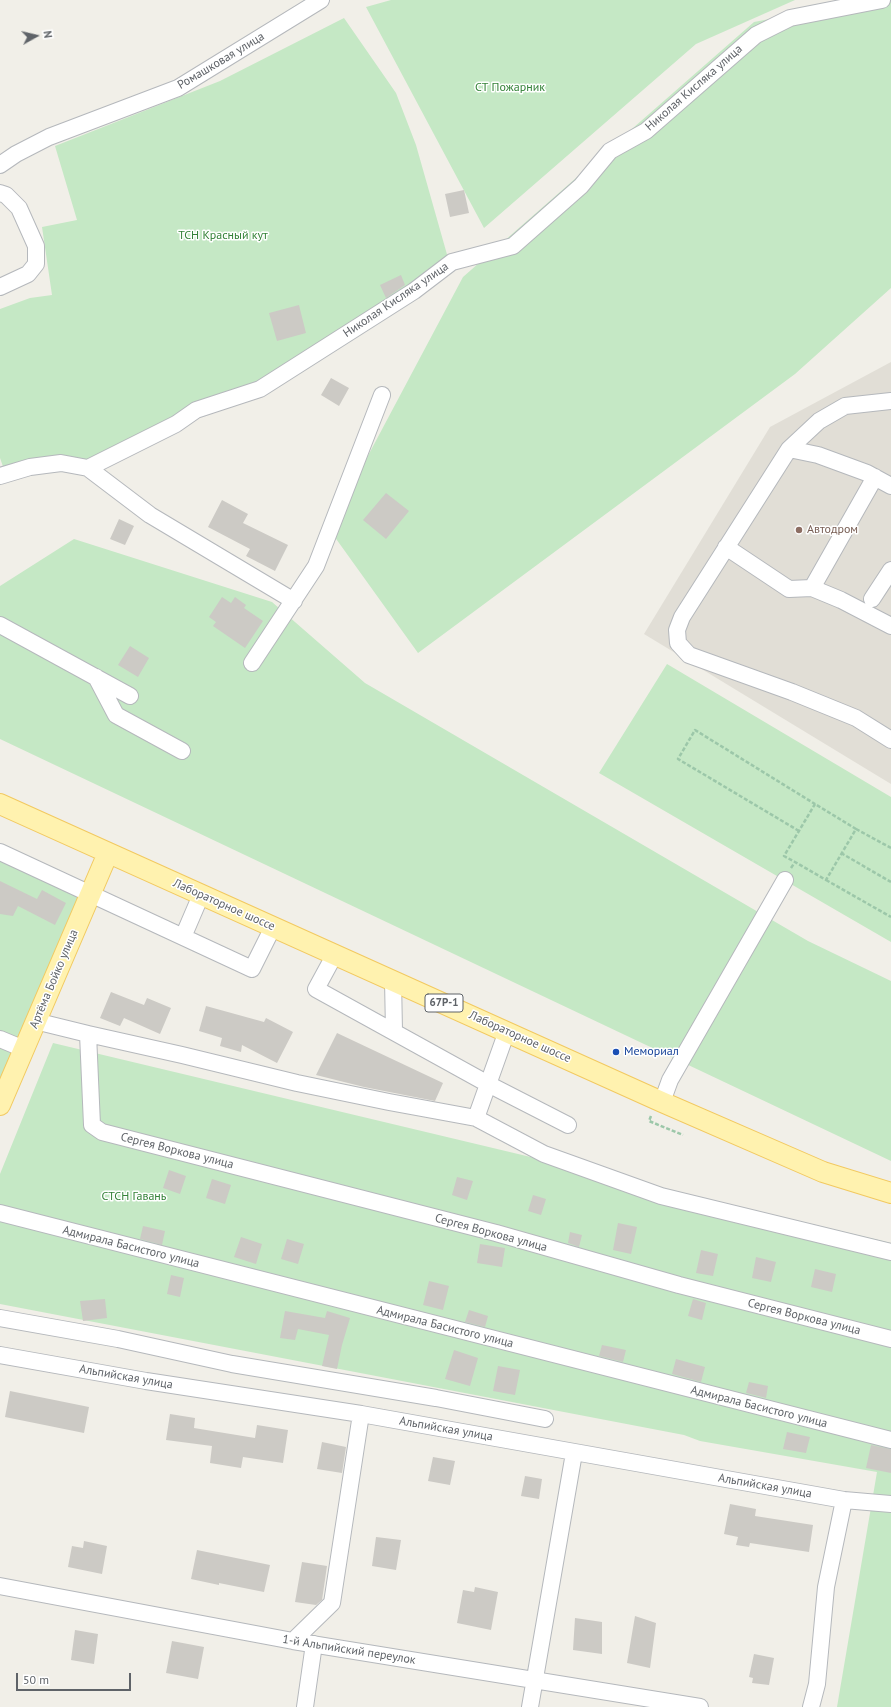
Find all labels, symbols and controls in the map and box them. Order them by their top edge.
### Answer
north arrow [16,16,56,56]
street label: Ромашковая улица [175,29,267,93]
text: N [40,30,55,39]
street label: Николая Кисляка улица [643,42,745,134]
park label: СТ Пожарник [475,81,545,95]
park label: ТСН Красный кут [178,229,268,243]
street label: Николая Кисляка улица [341,259,451,341]
place label: Автодром [807,523,858,537]
marker: Автодром [794,525,804,535]
street label: Лабораторное шоссе [171,876,277,934]
street label: Артёма Бойко улица [27,927,81,1031]
road number: 67Р-1 [425,994,463,1012]
street label: Лабораторное шоссе [467,1008,573,1066]
place label: Мемориал [624,1045,679,1059]
marker: Мемориал [611,1047,621,1057]
street label: Сергея Воркова улица [119,1130,235,1172]
park label: СТСН Гавань [102,1190,166,1204]
street label: Сергея Воркова улица [433,1211,549,1255]
street label: Адмирала Басистого улица [61,1223,201,1271]
street label: Сергея Воркова улица [746,1296,862,1338]
street label: Адмирала Басистого улица [375,1303,515,1351]
street label: Альпийская улица [78,1362,174,1392]
street label: Адмирала Басистого улица [689,1383,829,1431]
street label: Альпийская улица [398,1414,494,1444]
street label: Альпийская улица [717,1471,813,1501]
street label: 1-й Альпийский переулок [281,1632,417,1668]
scale bar [18,1665,133,1691]
text: 50 m [23,1672,49,1687]

